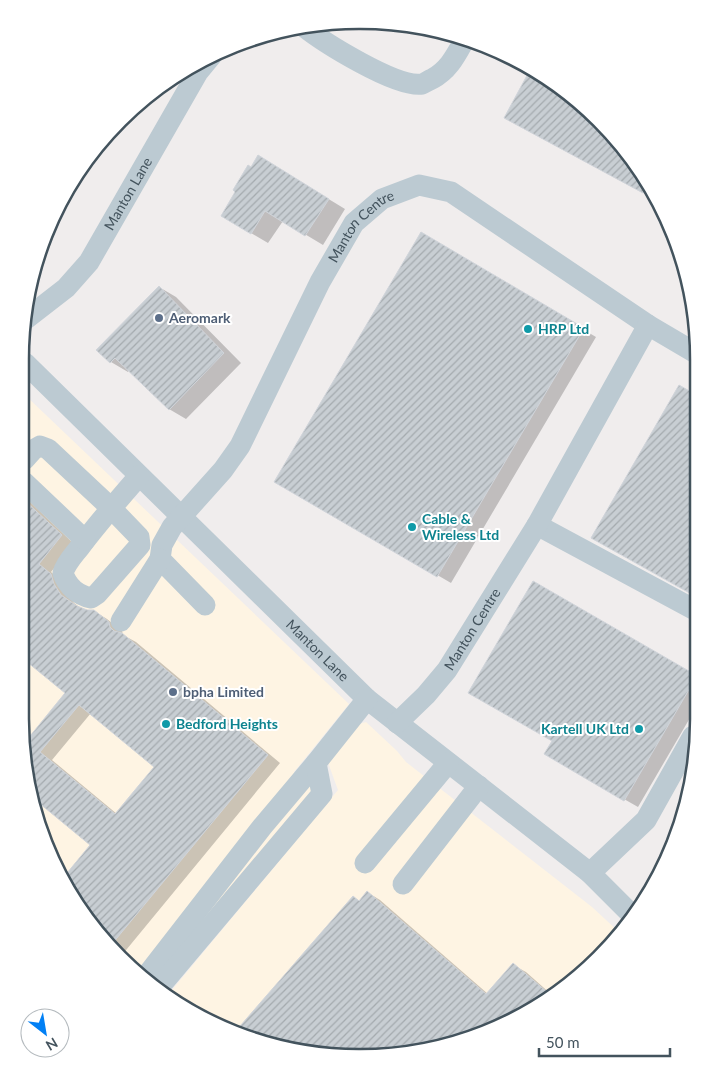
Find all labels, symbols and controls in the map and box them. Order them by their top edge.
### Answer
street label: Manton Lane [100,154,155,233]
street label: Manton Centre [324,186,396,265]
place label: Aeromark [168,309,231,326]
marker: Aeromark [153,312,165,324]
place label: HRP Ltd [538,320,589,337]
marker: HRP Ltd [522,323,534,335]
place label: Cable & Wireless Ltd [422,510,499,543]
marker: Cable & Wireless Ltd [406,521,418,533]
street label: Manton Centre [440,585,504,673]
street label: Manton Lane [283,615,353,685]
place label: bpha Limited [183,683,264,700]
marker: bpha Limited [167,686,179,698]
place label: Bedford Heights [176,715,278,732]
marker: Bedford Heights [160,718,172,730]
place label: Kartell UK Ltd [541,720,629,737]
marker: Kartell UK Ltd [633,723,645,735]
north arrow [20,1008,70,1058]
scale bar [539,1026,670,1058]
text: 50 m [546,1033,580,1051]
text: N [43,1035,61,1055]

